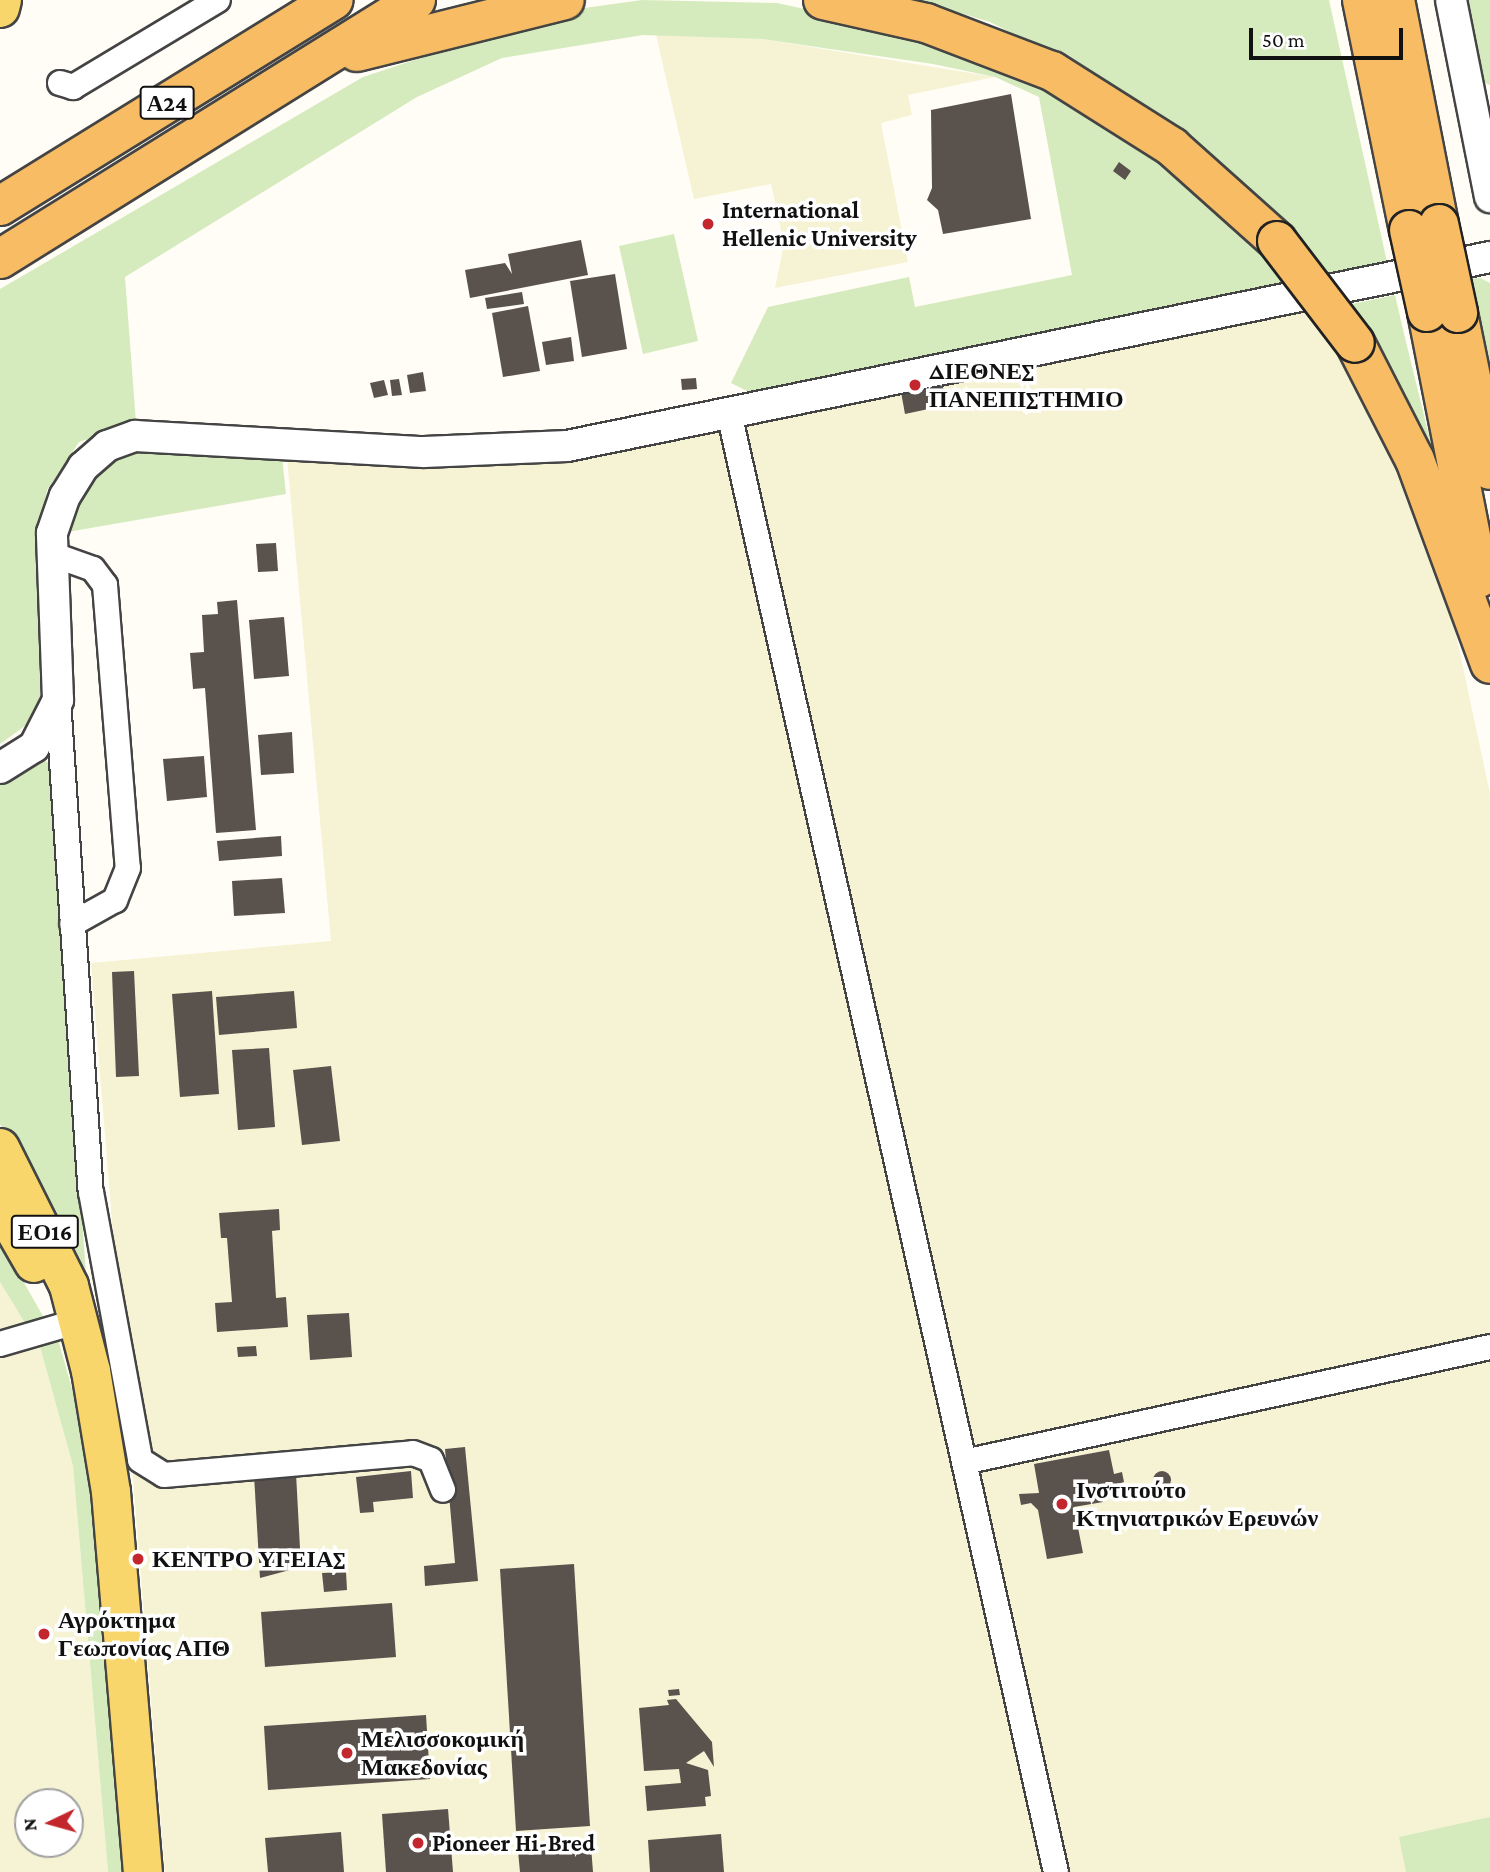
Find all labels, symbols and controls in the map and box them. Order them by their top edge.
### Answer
scale bar [1252,14,1406,58]
text: 50 m [1262,28,1305,52]
road number: Α24 [139,83,195,122]
place label: International Hellenic University [722,196,917,252]
marker: International Hellenic University [700,216,716,232]
place label: ΔΙΕΘΝΕΣ ΠΑΝΕΠΙΣΤΗΜΙΟ [929,357,1124,413]
marker: ΔΙΕΘΝΕΣ ΠΑΝΕΠΙΣΤΗΜΙΟ [907,377,923,393]
road number: ΕΟ16 [10,1212,80,1252]
place label: Ινστιτούτο Κτηνιατρικών Ερευνών [1076,1476,1318,1532]
marker: Ινστιτούτο Κτηνιατρικών Ερευνών [1054,1496,1070,1512]
place label: ΚΕΝΤΡΟ ΥΓΕΙΑΣ [152,1545,345,1573]
marker: ΚΕΝΤΡΟ ΥΓΕΙΑΣ [130,1551,146,1567]
place label: Αγρόκτημα Γεωπονίας ΑΠΘ [58,1606,230,1662]
marker: Αγρόκτημα Γεωπονίας ΑΠΘ [36,1626,52,1642]
place label: Μελισσοκομική Μακεδονίας [361,1725,524,1781]
marker: Μελισσοκομική Μακεδονίας [339,1745,355,1761]
north arrow [14,1788,84,1858]
text: N [19,1817,41,1832]
place label: Pioneer Hi-Bred [432,1829,595,1857]
marker: Pioneer Hi-Bred [410,1835,426,1851]

